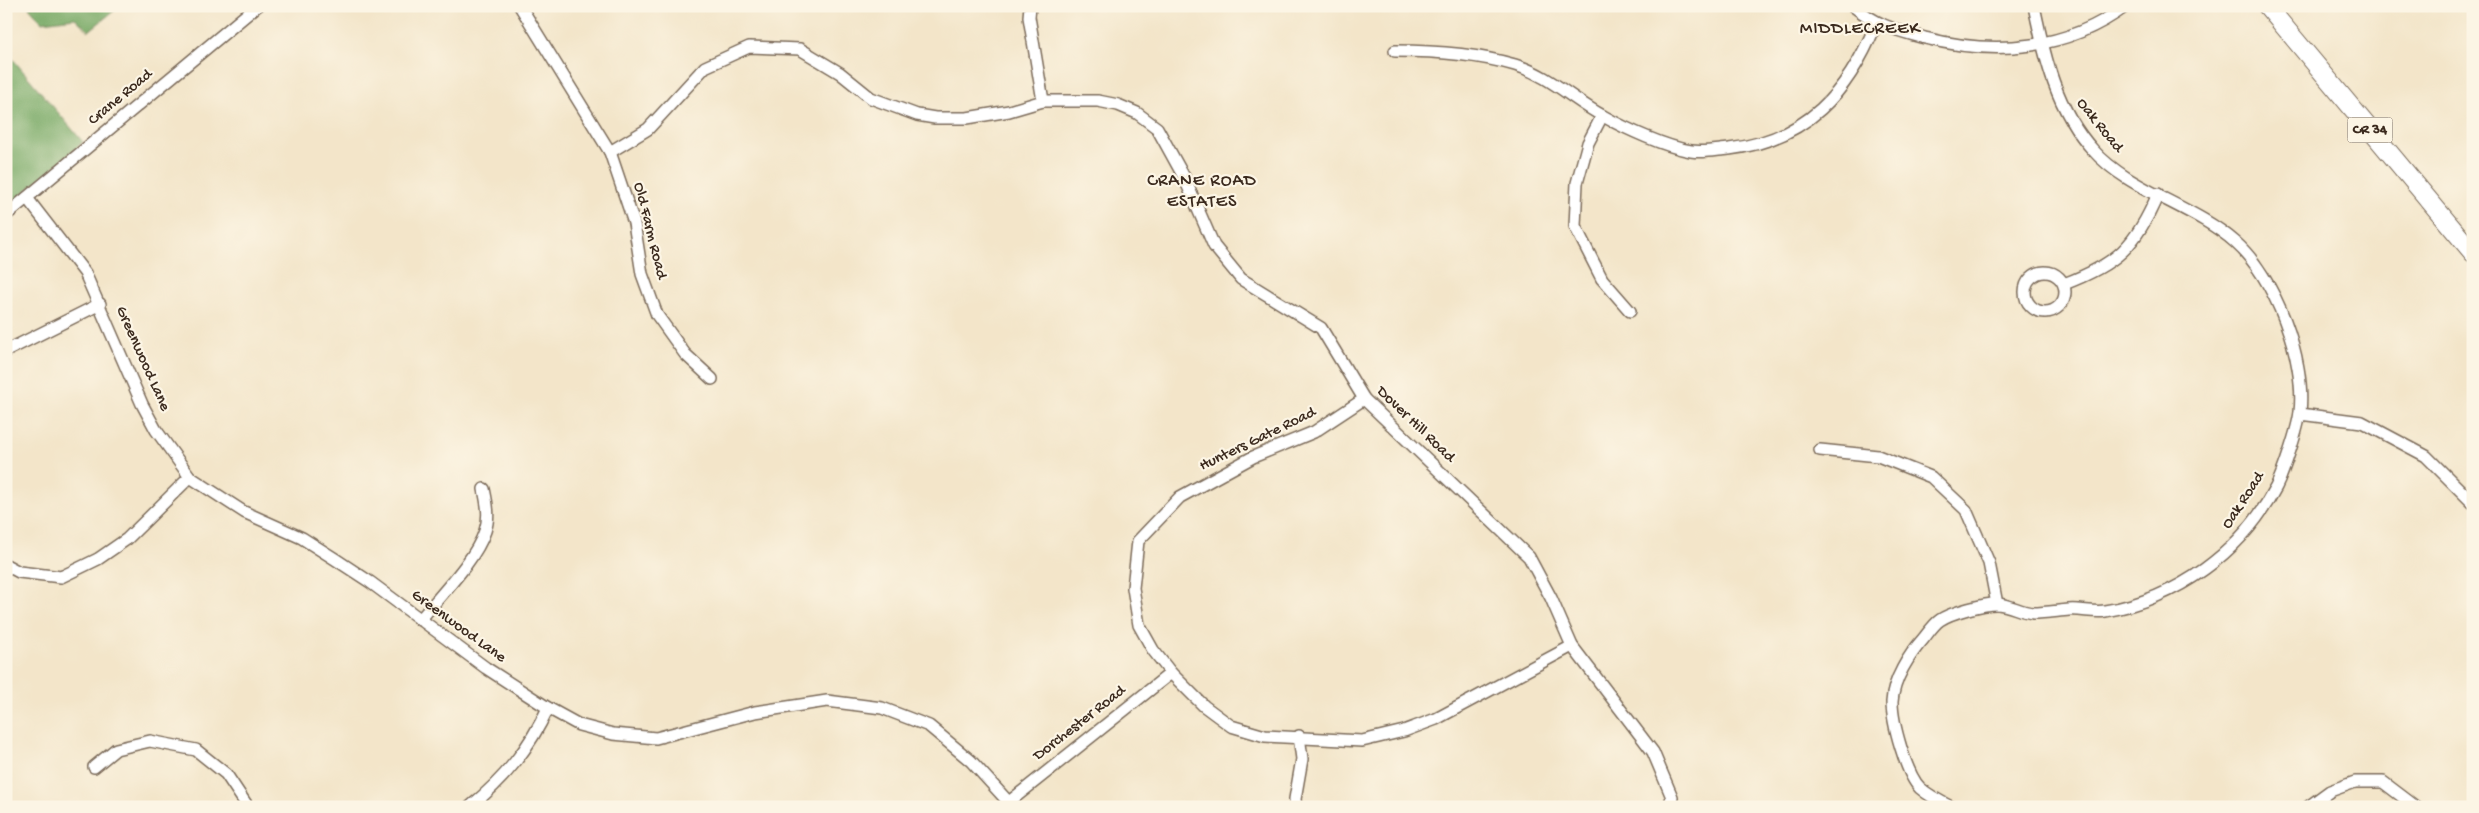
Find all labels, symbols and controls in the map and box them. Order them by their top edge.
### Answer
district label: MIDDLECREEK [1800,19,1921,40]
street label: Crane Road [85,65,158,130]
street label: Oak Road [2071,95,2128,158]
road number: CR 34 [2348,118,2392,142]
district label: CRANE ROAD ESTATES [1147,171,1257,213]
street label: Old Farm Road [628,181,671,283]
street label: Greenwood Lane [110,304,174,415]
street label: Dover Hill Road [1371,382,1459,468]
street label: Hunters Gate Road [1197,403,1321,476]
street label: Oak Road [2218,467,2270,533]
street label: Greenwood Lane [407,586,510,668]
street label: Dorchester Road [1029,681,1131,767]

